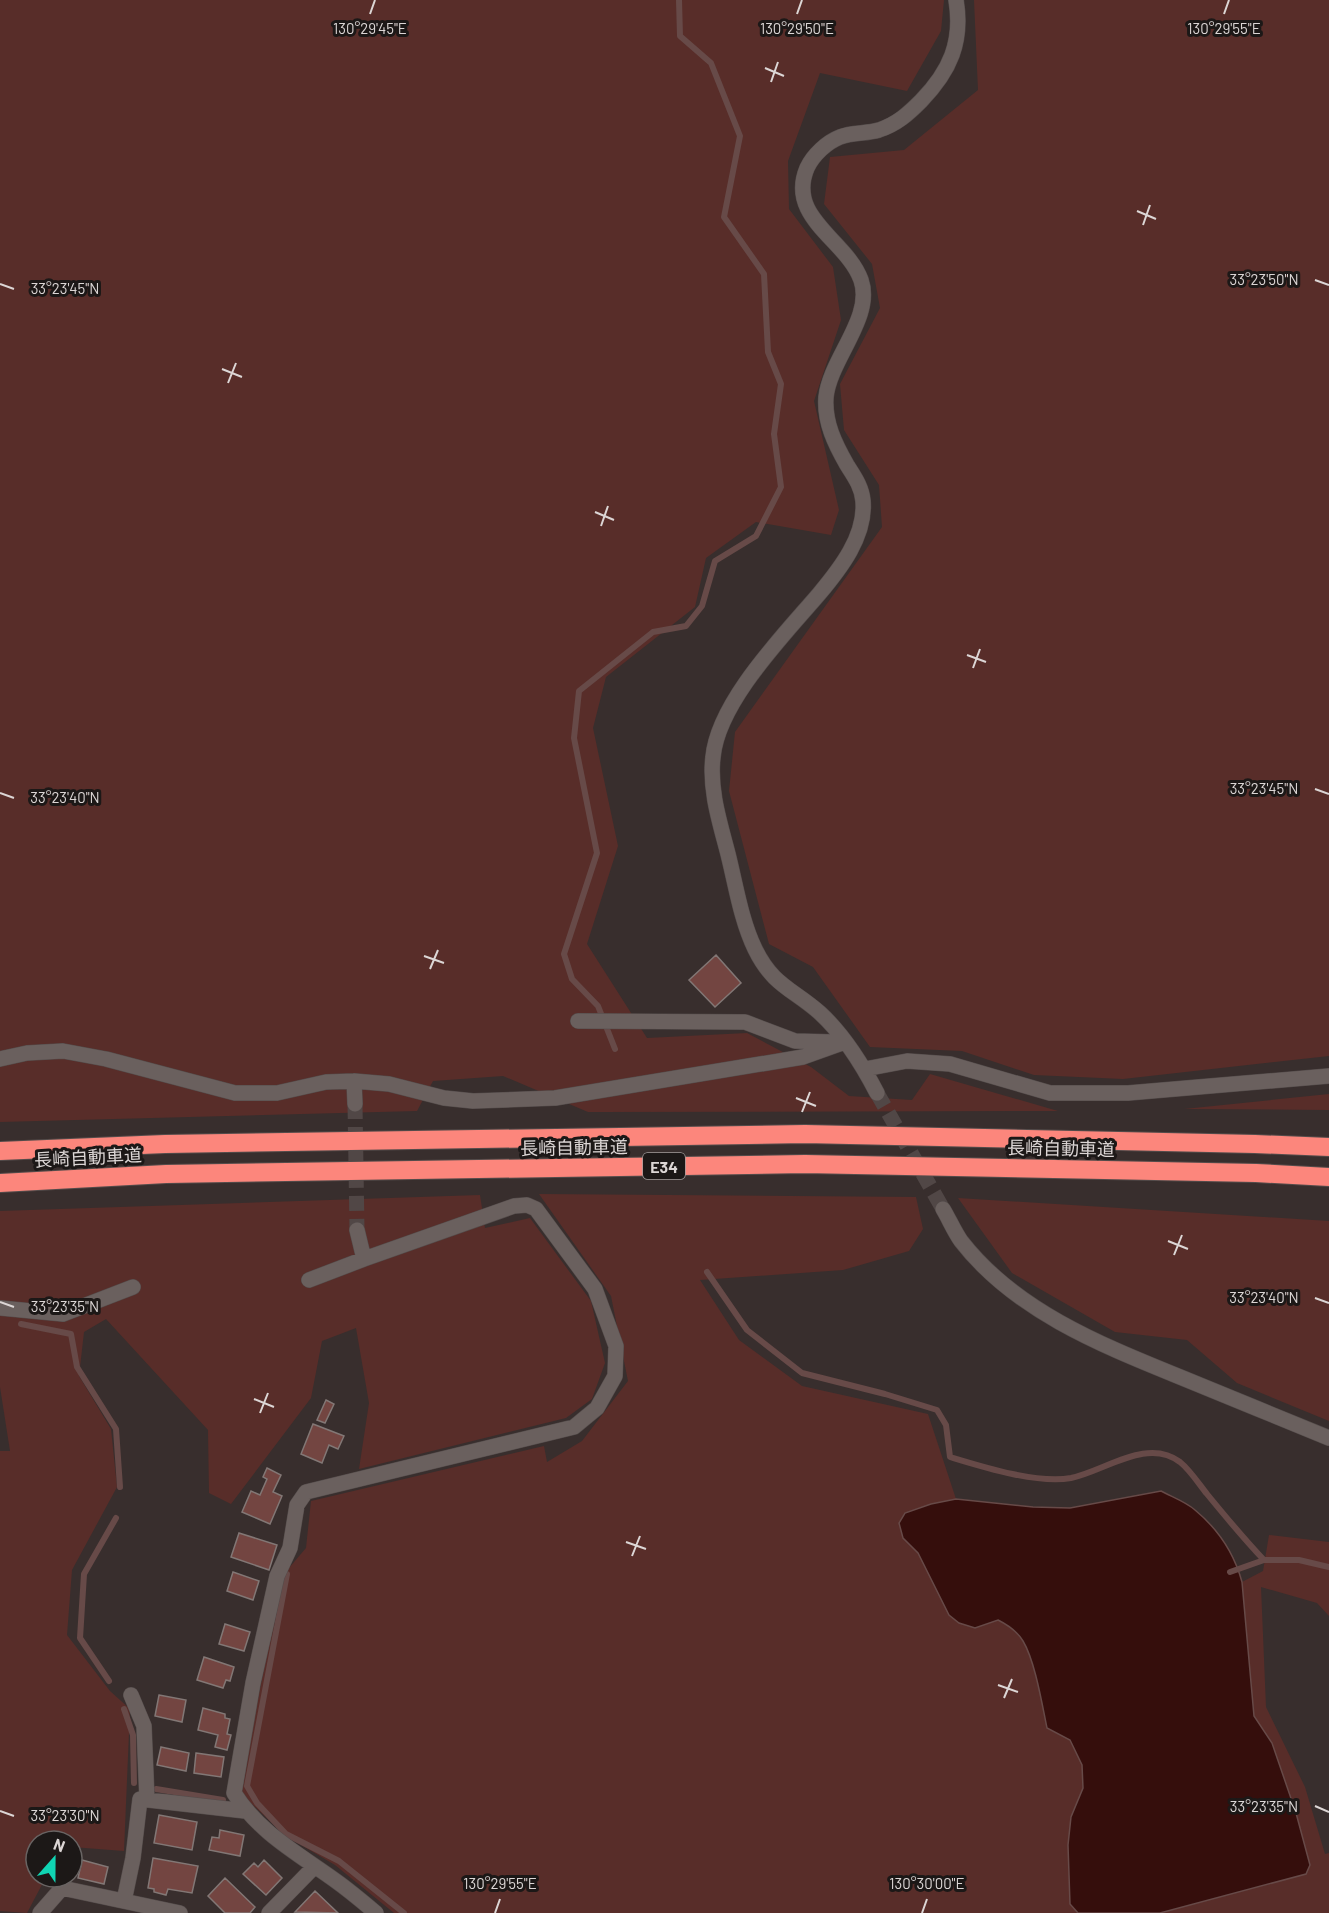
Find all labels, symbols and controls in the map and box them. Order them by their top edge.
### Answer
text: 130°29'45"E [333,19,407,37]
text: 130°29'50"E [760,19,834,37]
text: 130°29'55"E [1187,19,1261,37]
text: 33°23'50"N [1229,270,1299,288]
text: 33°23'45"N [31,279,99,297]
text: 33°23'45"N [1230,779,1298,797]
text: 33°23'40"N [30,788,100,806]
street label: 長崎自動車道 [520,1135,628,1159]
street label: 長崎自動車道 [1007,1136,1115,1160]
street label: 長崎自動車道 [33,1143,143,1171]
road number: E34 [643,1153,685,1179]
text: 33°23'40"N [1229,1288,1299,1306]
text: 33°23'35"N [31,1297,99,1315]
text: 33°23'35"N [1230,1797,1298,1815]
text: 33°23'30"N [30,1806,100,1824]
north arrow [24,1829,84,1889]
text: N [51,1834,68,1855]
text: 130°29'55"E [463,1874,537,1892]
text: 130°30'00"E [889,1874,965,1892]

